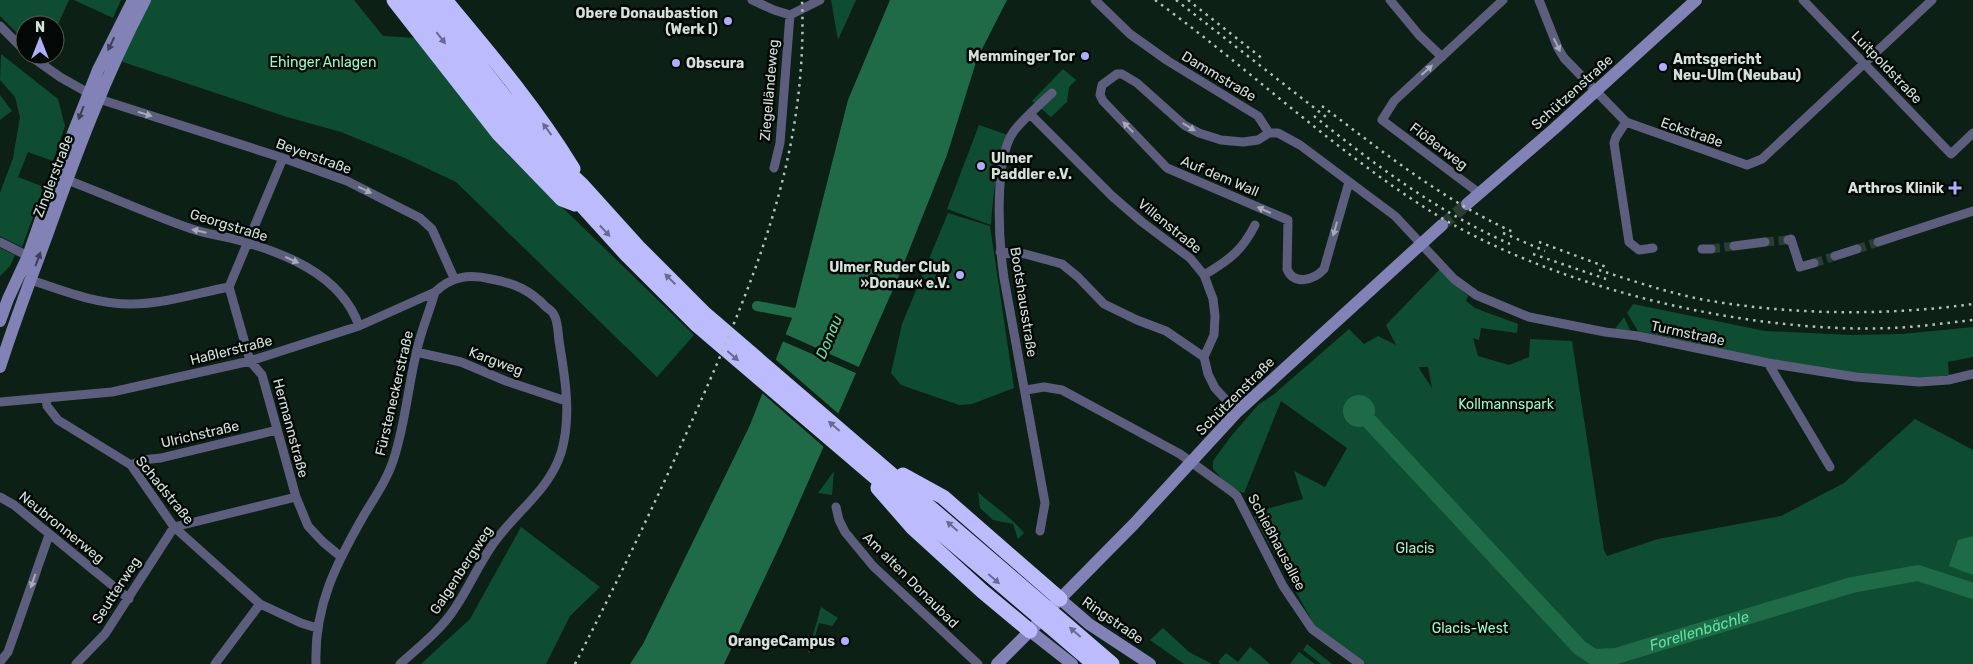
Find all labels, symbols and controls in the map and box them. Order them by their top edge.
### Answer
place label: Obere Donaubastion (Werk I) [576,5,718,38]
north arrow [15,15,65,65]
marker: Obere Donaubastion (Werk I) [722,15,734,27]
text: N [35,19,45,36]
street label: Luitpoldstraße [1848,27,1926,107]
one-way arrow [435,31,446,44]
one-way arrow [107,36,115,51]
street label: Ziegelländeweg [757,38,782,142]
one-way arrow [1553,38,1561,52]
place label: Memminger Tor [968,48,1076,65]
street label: Dammstraße [1178,48,1259,105]
marker: Memminger Tor [1079,50,1091,62]
street label: Schützenstraße [1528,51,1617,133]
place label: Amtsgericht Neu-Ulm (Neubau) [1673,51,1801,84]
park label: Ehinger Anlagen [270,54,376,71]
place label: Obscura [686,55,744,72]
marker: Obscura [670,57,682,69]
marker: Amtsgericht Neu-Ulm (Neubau) [1657,61,1669,73]
one-way arrow [1421,64,1433,76]
one-way arrow [77,106,85,121]
one-way arrow [138,111,153,119]
street label: Eckstraße [1658,114,1725,151]
street label: Flößerweg [1406,119,1471,174]
one-way arrow [1122,121,1134,133]
one-way arrow [542,123,552,136]
one-way arrow [1183,123,1196,132]
street label: Zinglerstraße [30,132,77,220]
street label: Beyerstraße [274,135,354,178]
place label: Ulmer Paddler e.V. [991,150,1072,183]
street label: Auf dem Wall [1178,152,1262,201]
marker: Ulmer Paddler e.V. [975,160,987,172]
place label: Arthros Klinik [1848,180,1945,197]
marker: Arthros Klinik [1948,181,1962,195]
one-way arrow [357,186,372,194]
street label: Villenstraße [1134,195,1205,257]
one-way arrow [1257,205,1271,213]
street label: Georgstraße [188,206,270,245]
one-way arrow [1331,222,1339,237]
one-way arrow [599,225,611,237]
one-way arrow [192,227,207,235]
street label: Bootshausstraße [1006,246,1041,359]
one-way arrow [35,252,42,267]
one-way arrow [285,257,299,265]
place label: Ulmer Ruder Club »Donau« e.V. [829,259,950,292]
marker: Ulmer Ruder Club »Donau« e.V. [954,269,966,281]
one-way arrow [665,274,677,286]
water label: Donau [812,312,846,362]
street label: Turmstraße [1650,317,1726,350]
street label: Fürsteneckerstraße [372,329,417,457]
street label: Haßlerstraße [188,332,274,369]
street label: Kargweg [466,343,525,380]
one-way arrow [726,350,739,361]
street label: Schützenstraße [1193,354,1278,439]
street label: Hermannstraße [269,377,312,480]
park label: Kollmannspark [1458,396,1555,413]
street label: Ulrichstraße [159,417,241,452]
one-way arrow [828,420,841,431]
street label: Schadstraße [132,453,197,528]
street label: Neubronnerweg [16,488,108,567]
street label: Schießhausallee [1244,491,1309,593]
one-way arrow [946,521,959,532]
street label: Galgenbergweg [426,523,496,618]
street label: Am alten Donaubad [859,529,962,632]
park label: Glacis [1396,540,1434,557]
street label: Seutterweg [89,554,144,627]
one-way arrow [988,573,1001,584]
one-way arrow [29,574,37,589]
street label: Ringstraße [1079,593,1147,648]
water label: Forellenbächle [1647,607,1752,654]
park label: Glacis-West [1432,620,1509,637]
one-way arrow [1069,627,1082,638]
place label: OrangeCampus [728,633,835,650]
marker: OrangeCampus [839,635,851,647]

